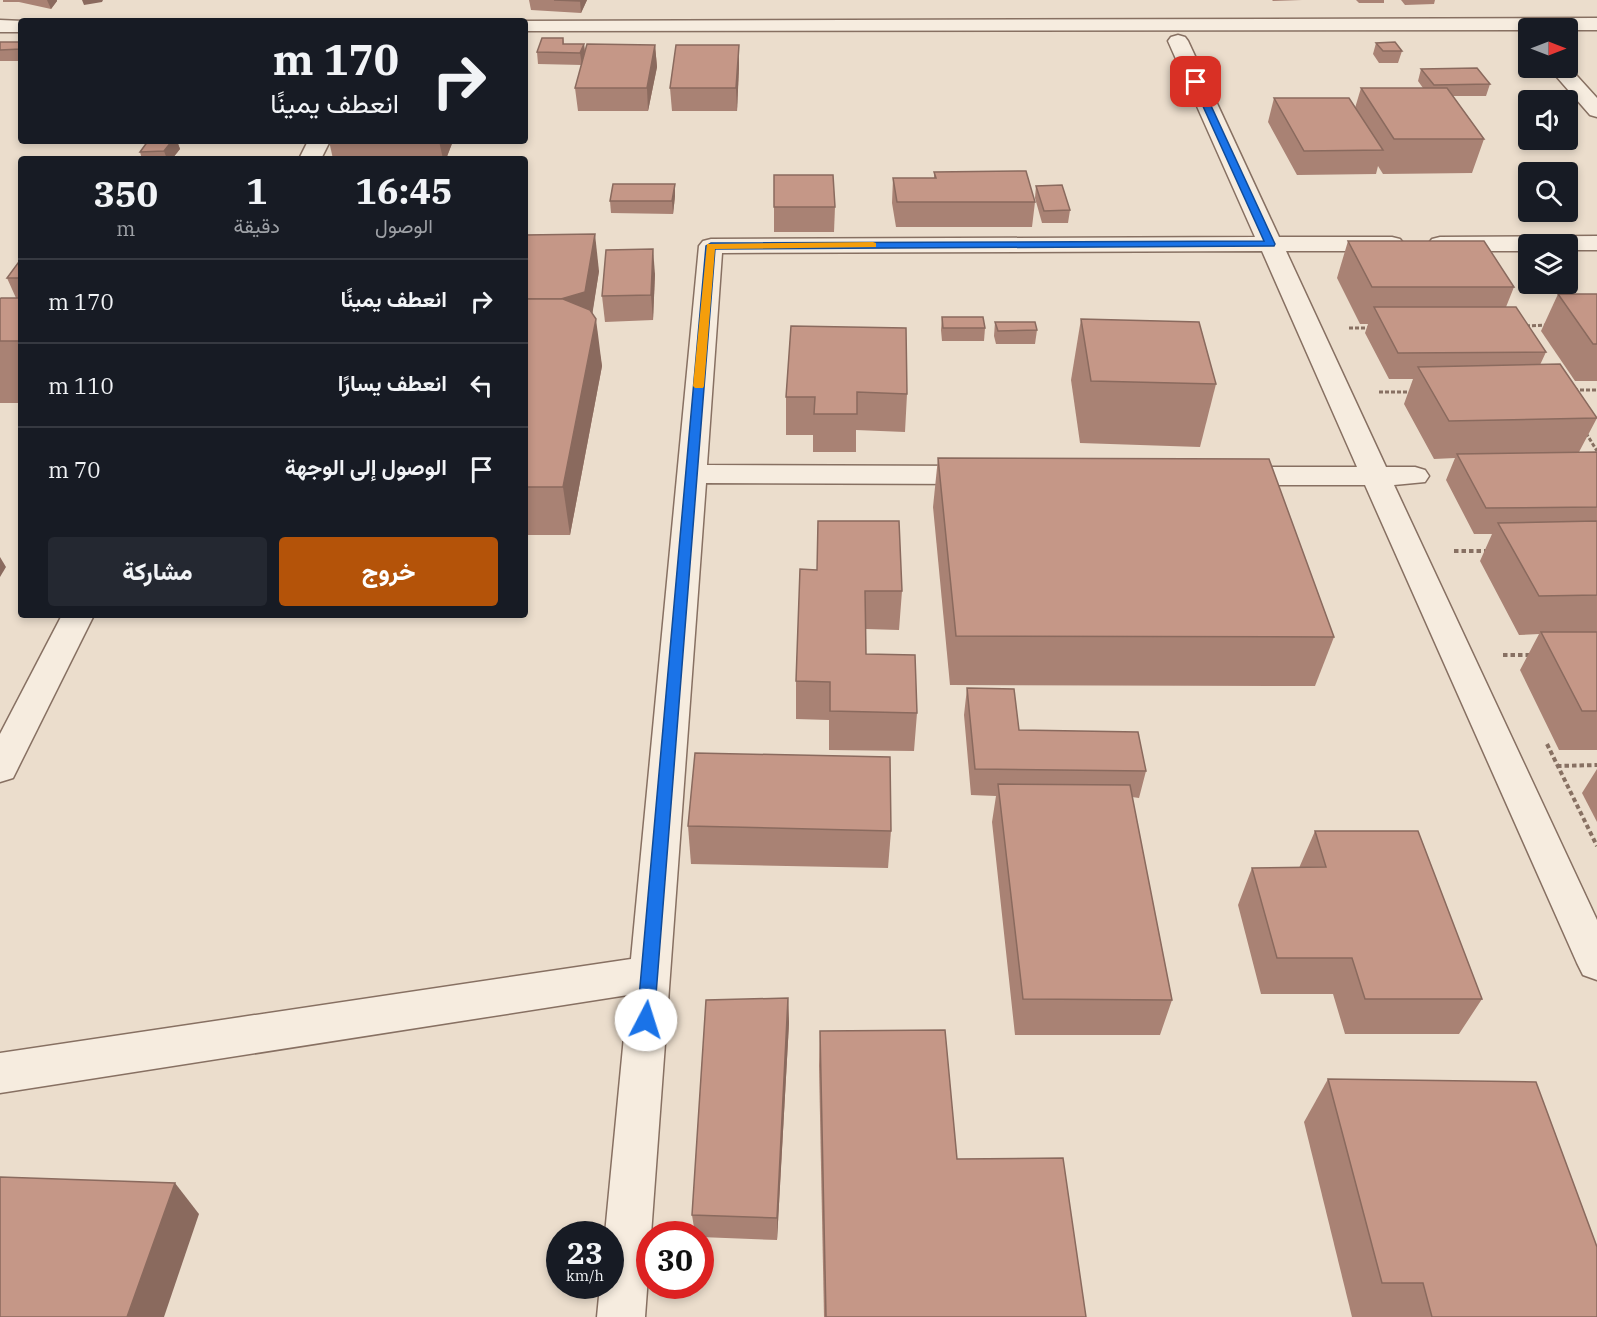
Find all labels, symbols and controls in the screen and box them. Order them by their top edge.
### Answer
north arrow [1518,18,1578,78]
map controls [1518,18,1578,294]
text: 170 m [273,32,399,87]
icon: right [420,42,498,120]
pin [1170,56,1221,107]
icon: arrive [1179,65,1212,98]
text: انعطف يمينًا [270,85,399,120]
button: sound [1518,90,1578,150]
button: search [1518,162,1578,222]
text: 1 [246,167,268,214]
text: 16:45 [355,167,453,214]
text: 350 [93,170,158,217]
text: دقيقة [234,212,280,239]
text: الوصول [375,212,433,239]
text: m [116,215,135,242]
button: layers [1518,234,1578,294]
text: انعطف يمينًا [341,284,447,313]
icon: right [465,285,498,318]
text: 170 m [48,287,114,316]
text: انعطف يسارًا [338,368,447,397]
icon: left [465,369,498,402]
text: 110 m [48,371,114,400]
text: الوصول إلى الوجهة [285,452,447,481]
icon: arrive [465,453,498,486]
text: 70 m [48,455,100,484]
button: مشاركة [48,537,267,606]
button: خروج [279,537,498,606]
position arrow [614,988,678,1052]
speed limit sign: 30 [636,1221,714,1299]
text: 23 [567,1233,603,1272]
text: km/h [566,1266,604,1285]

